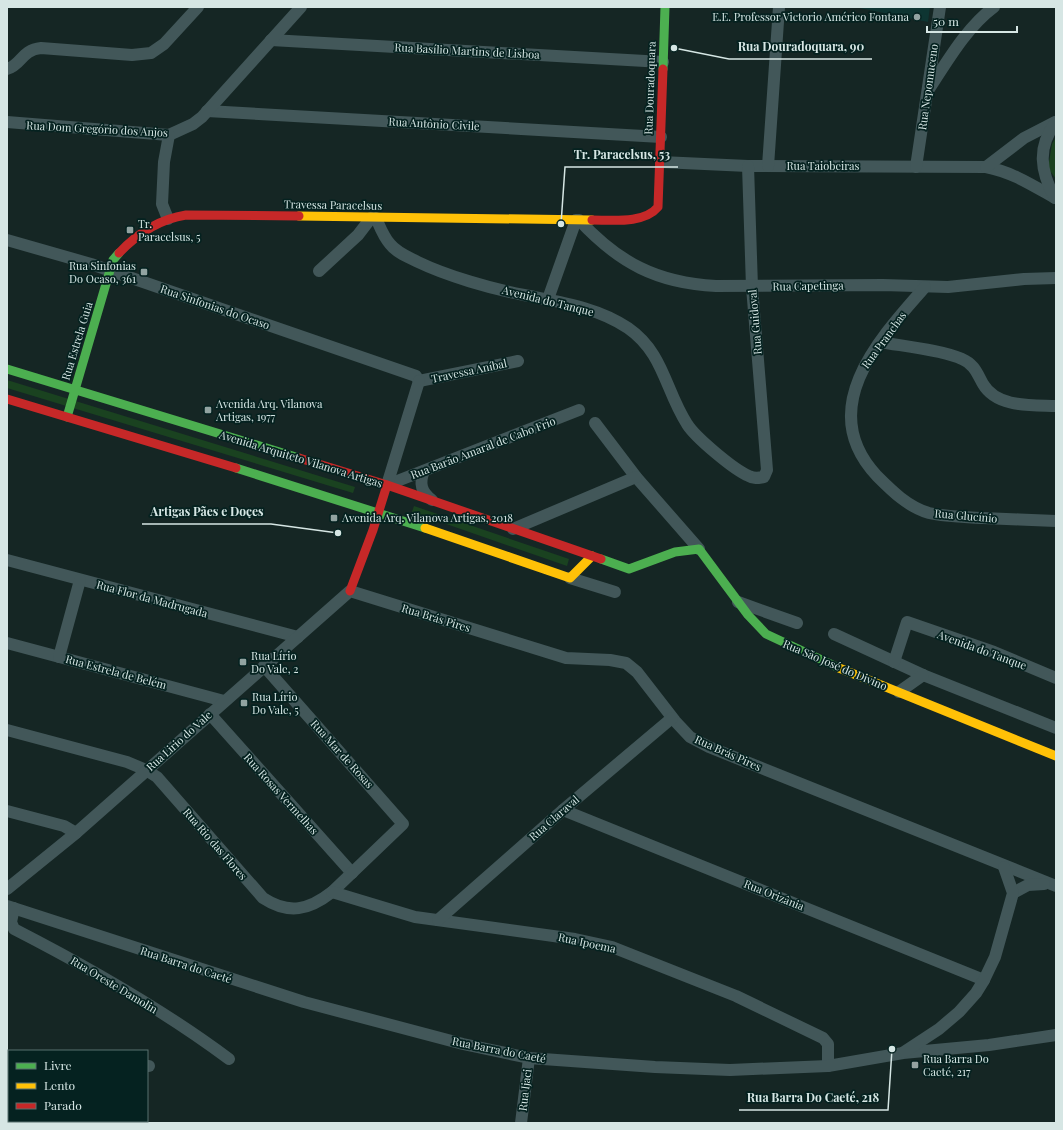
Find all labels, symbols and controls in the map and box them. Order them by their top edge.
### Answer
scale bar [927,8,1017,34]
place label: E.E. Professor Victorio Américo Fontana [712,9,910,24]
marker: E.E. Professor Victorio Américo Fontana [912,12,922,22]
text: 50 m [933,13,959,29]
callout: Rua Douradoquara, 90 [729,35,872,59]
text: Rua Douradoquara, 90 [738,38,864,54]
street label: Rua Basílio Martins de Lisboa [394,39,541,62]
street label: Rua Douradoquara [640,41,659,135]
street label: Rua Nepomuceno [914,43,941,131]
street label: Rua Antônio Civile [388,114,480,133]
street label: Rua Dom Gregório dos Anjos [26,117,168,140]
callout: Tr. Paracelsus, 53 [565,143,678,167]
text: Tr. Paracelsus, 53 [574,146,670,162]
street label: Rua Taiobeiras [786,158,860,173]
street label: Travessa Paracelsus [284,196,382,213]
place label: Tr. Paracelsus, 5 [138,216,201,244]
marker: Tr. Paracelsus, 5 [125,225,135,235]
place label: Rua Sinfonias Do Ocaso, 361 [69,258,136,286]
marker: Rua Sinfonias Do Ocaso, 361 [139,267,149,277]
street label: Rua Capetinga [772,277,844,294]
street label: Rua Sinfonias do Ocaso [158,281,272,332]
street label: Avenida do Tanque [500,282,596,319]
street label: Rua Guidoval [744,289,765,355]
street label: Rua Estrela Guia [57,299,96,382]
street label: Rua Pranchas [858,308,909,371]
street label: Travessa Aníbal [430,355,508,386]
place label: Avenida Arq. Vilanova Artigas, 1977 [215,396,323,424]
marker: Avenida Arq. Vilanova Artigas, 1977 [203,405,213,415]
street label: Rua Barão Amaral de Cabo Frio [408,413,558,482]
street label: Avenida Arquiteto Vilanova Artigas [217,426,385,491]
callout: Artigas Pães e Doçes [142,500,271,524]
text: Artigas Pães e Doçes [149,503,264,519]
street label: Rua Glucínio [934,505,998,526]
place label: Avenida Arq. Vilanova Artigas, 2018 [341,510,513,525]
marker: Avenida Arq. Vilanova Artigas, 2018 [329,513,339,523]
street label: Rua Flor da Madrugada [95,576,210,621]
street label: Rua Brás Pires [400,600,472,635]
street label: Avenida do Tanque [935,626,1029,673]
street label: Rua São José do Divino [781,636,890,693]
place label: Rua Lírio Do Vale, 2 [251,648,299,676]
street label: Rua Estrela de Belém [64,651,169,692]
marker: Rua Lírio Do Vale, 2 [238,657,248,667]
place label: Rua Lírio Do Vale, 5 [252,689,299,717]
marker: Rua Lírio Do Vale, 5 [239,698,249,708]
street label: Rua Lirio do Vale [143,707,215,774]
street label: Rua Mar de Rosas [308,716,377,791]
street label: Rua Brás Pires [693,731,764,774]
street label: Rua Rosas Vermelhas [241,750,322,838]
street label: Rua Claraval [525,792,582,844]
street label: Rua Rio das Flores [180,805,251,883]
street label: Rua Orizânia [742,876,807,914]
street label: Rua Ipoema [557,929,618,956]
street label: Rua Barra do Caeté [139,943,234,986]
street label: Rua Oreste Damolin [68,953,161,1017]
street label: Rua Barra do Caeté [451,1033,548,1066]
legend [8,1050,148,1122]
place label: Rua Barra Do Caeté, 217 [923,1051,989,1079]
text: Livre [44,1057,72,1073]
marker: Rua Barra Do Caeté, 217 [910,1060,920,1070]
street label: Rua Ijaci [514,1068,535,1112]
text: Lento [44,1077,76,1093]
callout: Rua Barra Do Caeté, 218 [739,1086,888,1110]
text: Rua Barra Do Caeté, 218 [747,1089,879,1105]
text: Parado [44,1097,82,1113]

